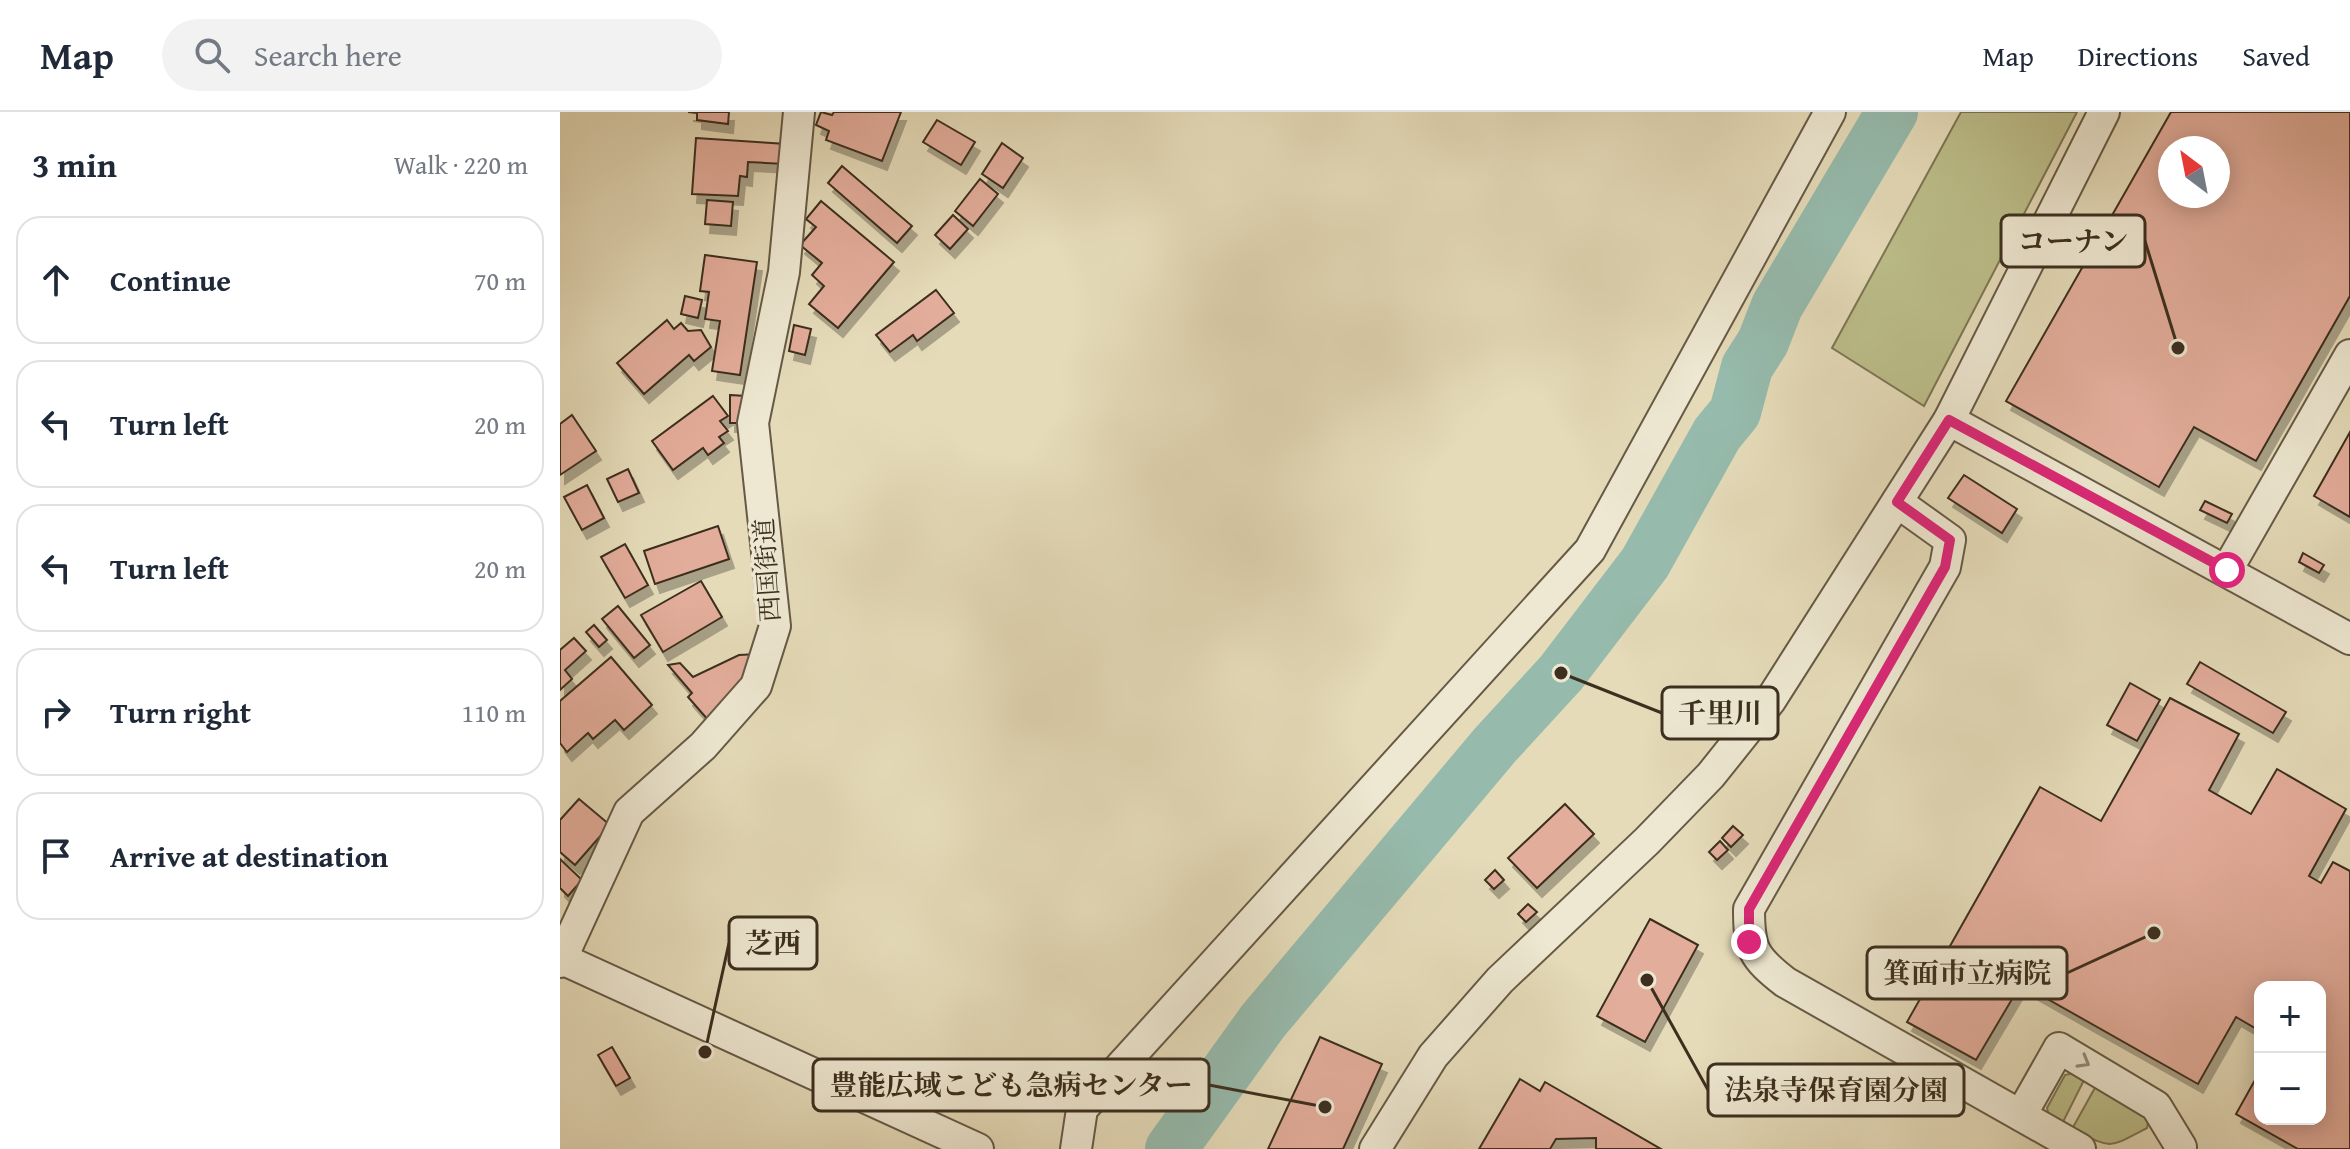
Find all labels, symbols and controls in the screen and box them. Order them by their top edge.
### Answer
search box [162,19,722,91]
text: Map [40,27,114,83]
icon: search [190,33,234,77]
text: Search here [254,33,402,77]
text: Map [1982,35,2034,76]
text: Directions [2078,35,2198,76]
text: Saved [2242,35,2310,76]
north arrow [2158,136,2230,208]
text: 3 min [32,140,117,189]
text: Walk · 220 m [394,145,528,184]
callout: コーナン [2001,215,2145,267]
text: コーナン [2018,220,2128,261]
icon: ahead [34,258,78,302]
text: Continue [110,258,231,302]
text: 70 m [474,261,526,300]
icon: left [34,402,78,446]
text: Turn left [110,402,229,446]
text: 20 m [474,405,526,444]
street label: 西国街道 [743,517,790,623]
icon: left [34,546,78,590]
text: Turn left [110,546,229,590]
text: 20 m [474,549,526,588]
route start [2209,552,2245,588]
callout: 千里川 [1662,687,1778,739]
icon: right [34,690,78,734]
text: Turn right [110,690,251,734]
text: 千里川 [1678,692,1762,733]
text: 110 m [461,693,526,732]
icon: arrive [34,834,78,878]
text: Arrive at destination [110,834,388,878]
callout: 芝西 [729,917,817,969]
text: 芝西 [745,922,801,963]
route end [1731,924,1767,960]
callout: 箕面市立病院 [1867,947,2067,999]
text: 箕面市立病院 [1883,952,2051,993]
map controls [2254,981,2326,1125]
button: + [2254,981,2326,1053]
one-way arrow [2075,1052,2090,1068]
button: − [2254,1053,2326,1125]
callout: 豊能広域こども急病センター [813,1059,1209,1111]
text: 豊能広域こども急病センター [830,1064,1192,1105]
callout: 法泉寺保育園分園 [1708,1064,1964,1116]
text: 法泉寺保育園分園 [1724,1069,1948,1110]

